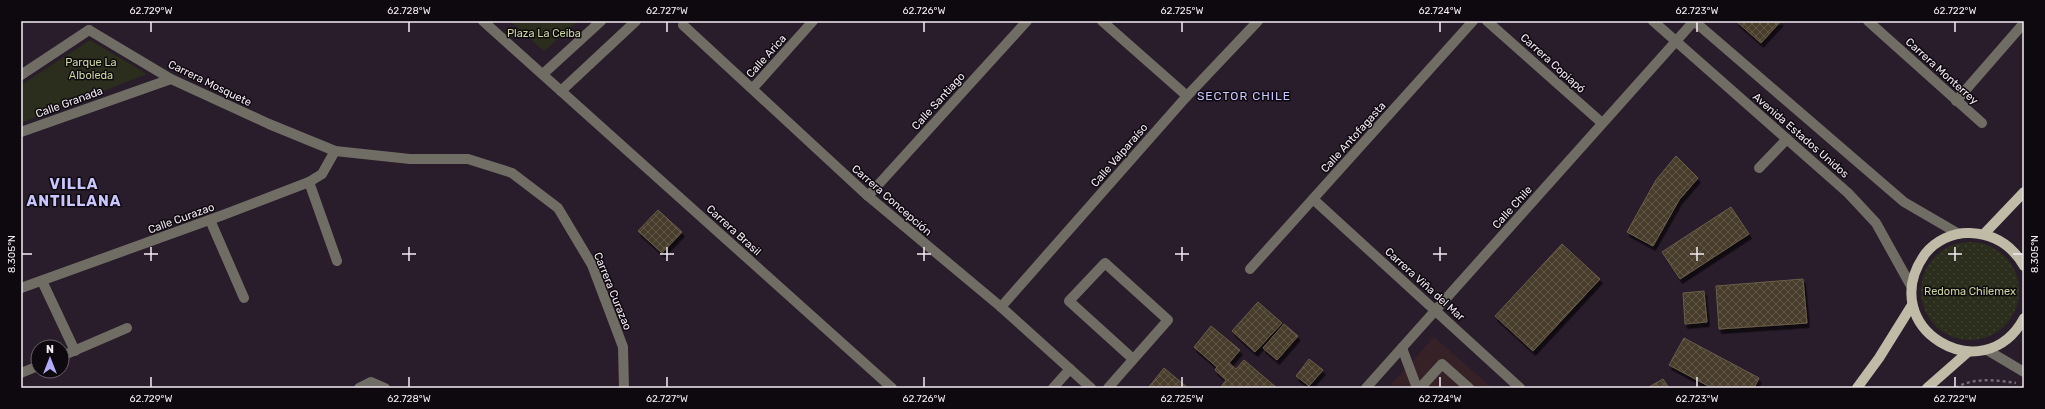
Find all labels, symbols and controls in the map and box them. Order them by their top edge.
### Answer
text: 62.729°W [130,5,172,17]
text: 62.728°W [387,5,431,17]
text: 62.727°W [646,5,688,17]
text: 62.726°W [902,5,946,17]
text: 62.725°W [1161,5,1203,17]
text: 62.724°W [1418,5,1462,17]
text: 62.723°W [1675,5,1719,17]
text: 62.722°W [1934,5,1976,17]
park label: Plaza La Ceiba [507,27,581,40]
street label: Carrera Copiapó [1518,31,1588,96]
street label: Calle Arica [744,32,789,81]
street label: Carrera Monterrey [1903,35,1981,107]
park label: Parque La Alboleda [65,56,117,82]
street label: Carrera Mosquete [166,58,254,109]
street label: Calle Santiago [909,70,968,133]
street label: Calle Granada [34,84,105,121]
district label: SECTOR CHILE [1197,89,1291,103]
street label: Avenida Estados Unidos [1750,90,1852,181]
street label: Calle Antofagasta [1318,99,1389,175]
street label: Calle Valparaíso [1088,121,1151,190]
street label: Carrera Concepción [849,162,934,239]
district label: VILLA ANTILLANA [26,175,122,210]
street label: Calle Chile [1490,183,1535,231]
street label: Calle Curazao [146,200,216,236]
street label: Carrera Brasil [704,202,764,258]
text: 8.305°N [6,235,18,273]
text: 8.305°N [2029,235,2041,273]
street label: Carrera Viña del Mar [1382,245,1468,324]
street label: Carrera Curazao [591,250,634,332]
park label: Redoma Chilemex [1924,285,2016,298]
north arrow [30,339,70,379]
text: N [46,343,54,356]
text: 62.729°W [130,393,172,405]
text: 62.728°W [387,393,431,405]
text: 62.727°W [646,393,688,405]
text: 62.726°W [902,393,946,405]
text: 62.725°W [1161,393,1203,405]
text: 62.724°W [1418,393,1462,405]
text: 62.723°W [1675,393,1719,405]
text: 62.722°W [1934,393,1976,405]

